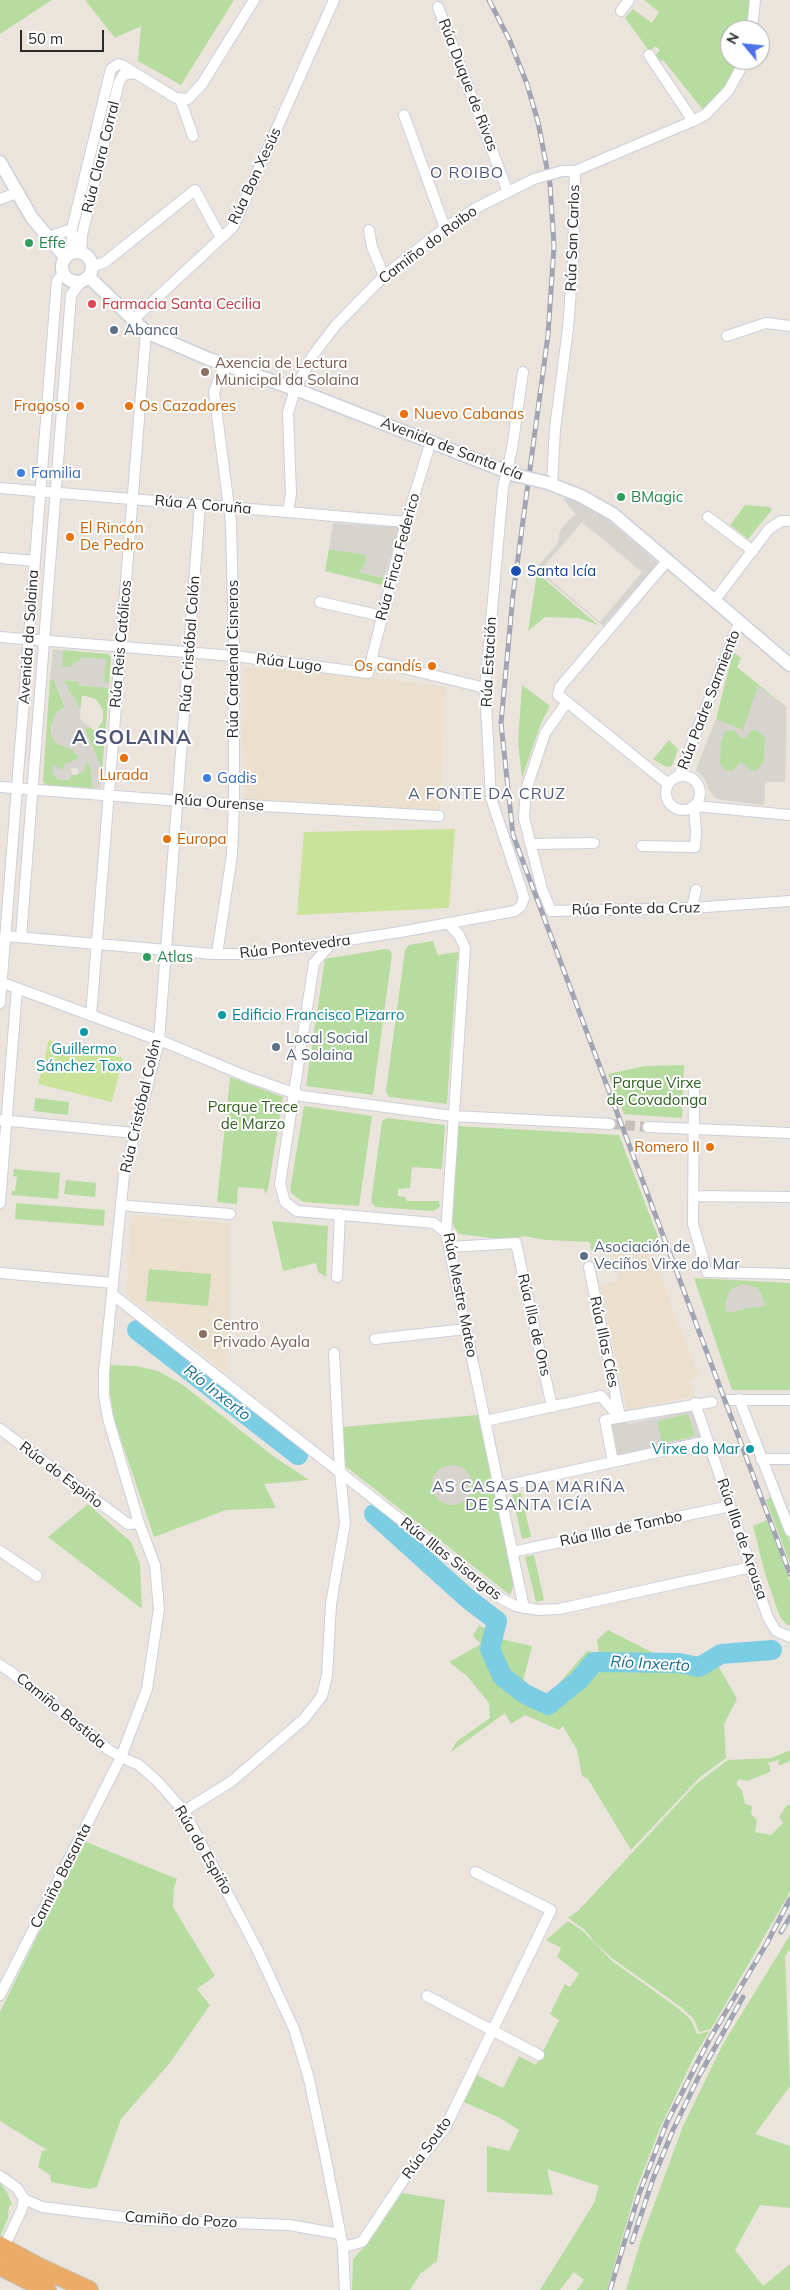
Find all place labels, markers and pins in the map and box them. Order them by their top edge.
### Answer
place label: Effe [39,234,66,252]
marker: Effe [23,237,35,249]
place label: Farmacia Santa Cecilia [102,295,261,313]
marker: Farmacia Santa Cecilia [86,298,98,310]
place label: Abanca [124,321,178,339]
marker: Abanca [108,324,120,336]
place label: Axencia de Lectura Municipal da Solaina [215,354,359,389]
marker: Axencia de Lectura Municipal da Solaina [199,366,211,378]
place label: Fragoso [14,397,70,415]
place label: Os Cazadores [139,397,236,415]
marker: Fragoso [74,400,86,412]
marker: Os Cazadores [123,400,135,412]
place label: Nuevo Cabanas [414,405,525,423]
marker: Nuevo Cabanas [398,408,410,420]
place label: Familia [31,464,81,482]
marker: Familia [15,467,27,479]
place label: BMagic [631,488,683,506]
marker: BMagic [615,491,627,503]
place label: El Rincón De Pedro [80,519,144,554]
marker: El Rincón De Pedro [64,531,76,543]
place label: Santa Icía [527,562,596,580]
marker: Santa Icía [509,564,523,578]
place label: Os candís [354,657,422,675]
marker: Os candís [426,660,438,672]
marker: Lurada [118,752,130,764]
place label: Lurada [99,766,149,784]
place label: Gadis [217,769,257,787]
marker: Gadis [201,772,213,784]
place label: Europa [177,830,226,848]
marker: Europa [161,833,173,845]
place label: Atlas [157,948,193,966]
marker: Atlas [141,951,153,963]
place label: Edificio Francisco Pizarro [232,1006,404,1024]
marker: Edificio Francisco Pizarro [216,1009,228,1021]
marker: Guillermo Sánchez Toxo [78,1026,90,1038]
place label: Local Social A Solaina [286,1029,368,1064]
place label: Guillermo Sánchez Toxo [36,1040,132,1075]
marker: Local Social A Solaina [270,1041,282,1053]
place label: Romero II [634,1138,700,1156]
marker: Romero II [704,1141,716,1153]
place label: Asociación de Veciños Virxe do Mar [594,1238,740,1273]
marker: Asociación de Veciños Virxe do Mar [578,1250,590,1262]
place label: Centro Privado Ayala [213,1316,310,1351]
marker: Centro Privado Ayala [197,1328,209,1340]
place label: Virxe do Mar [652,1440,740,1458]
marker: Virxe do Mar [744,1443,756,1455]

